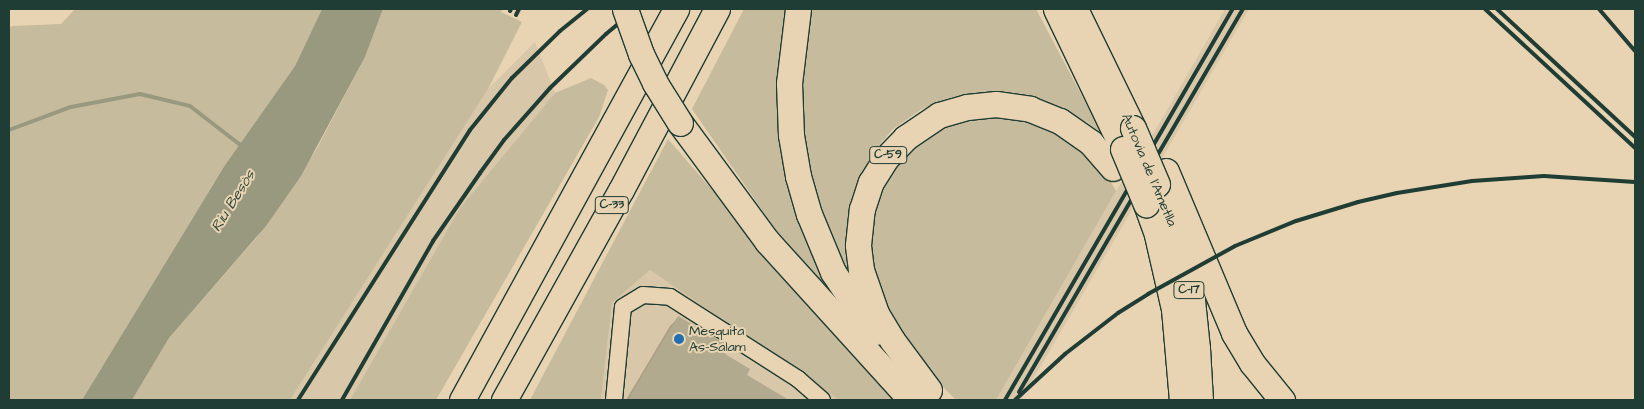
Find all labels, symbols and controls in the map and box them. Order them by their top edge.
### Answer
street label: Autovia de l'Ametlla [1118,111,1180,229]
road number: C-59 [868,146,908,164]
water label: Riu Besòs [207,167,259,235]
road number: C-33 [594,196,630,214]
road number: C-17 [1173,280,1205,300]
place label: Mesquita As-Salam [689,323,746,356]
marker: Mesquita As-Salam [673,333,685,345]

